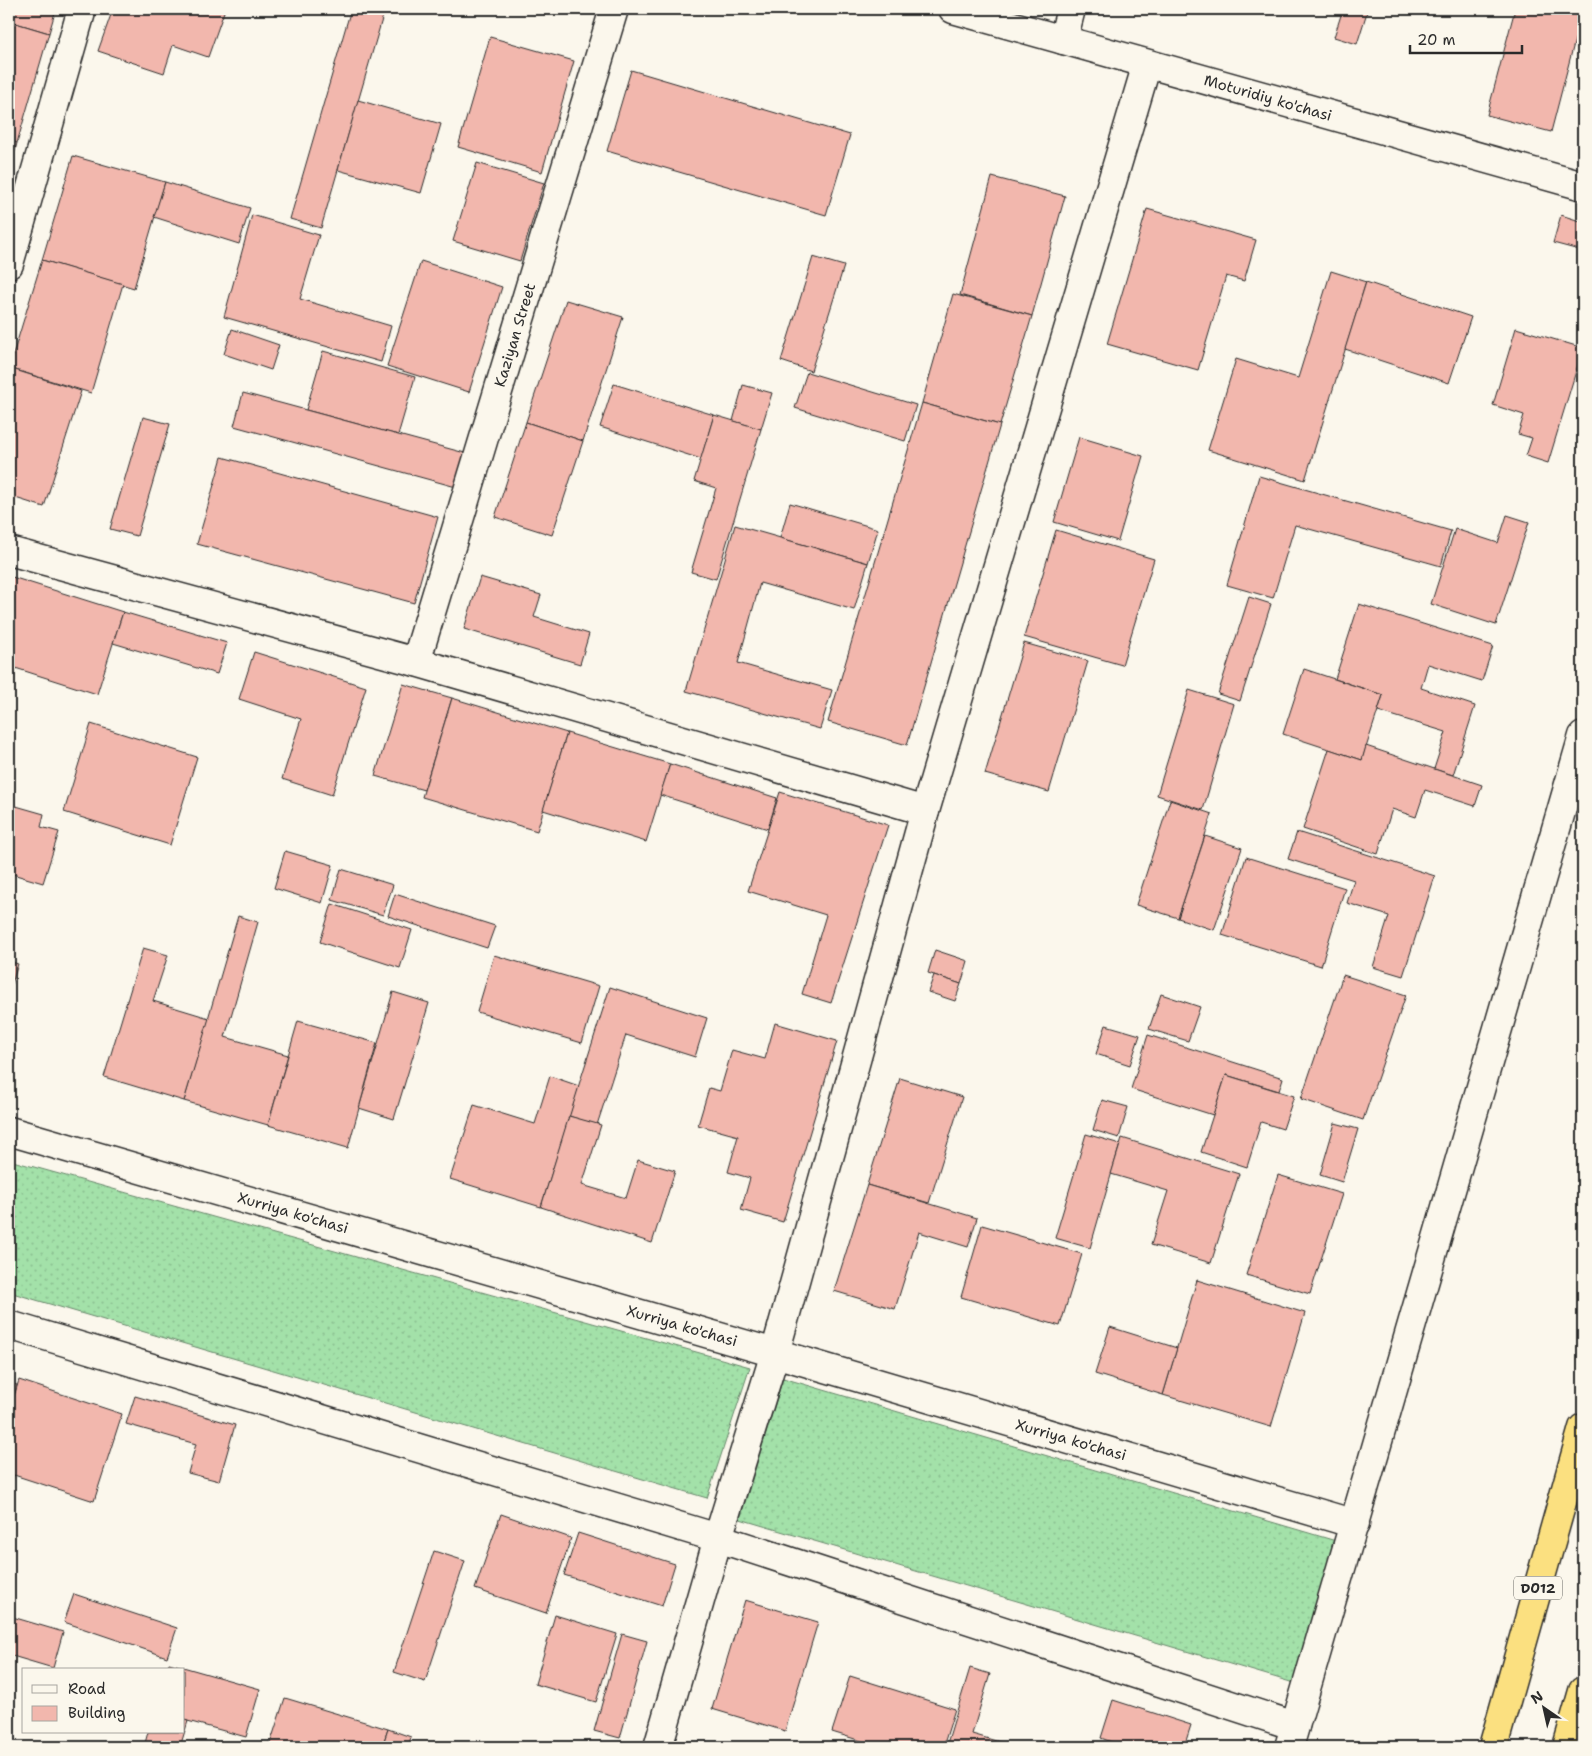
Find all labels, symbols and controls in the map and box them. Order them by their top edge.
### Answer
scale bar [1410,22,1522,54]
text: 20 m [1417,30,1456,50]
street label: Moturidiy ko'chasi [1202,70,1334,126]
street label: Kaziyan Street [490,281,540,389]
street label: Xurriya ko'chasi [235,1188,351,1238]
street label: Xurriya ko'chasi [624,1301,740,1351]
street label: Xurriya ko'chasi [1013,1415,1129,1465]
road number: D012 [1514,1576,1562,1600]
legend [22,1668,185,1734]
text: Road [68,1679,106,1699]
north arrow [1520,1684,1570,1734]
text: N [1527,1687,1546,1708]
text: Building [68,1703,125,1723]

